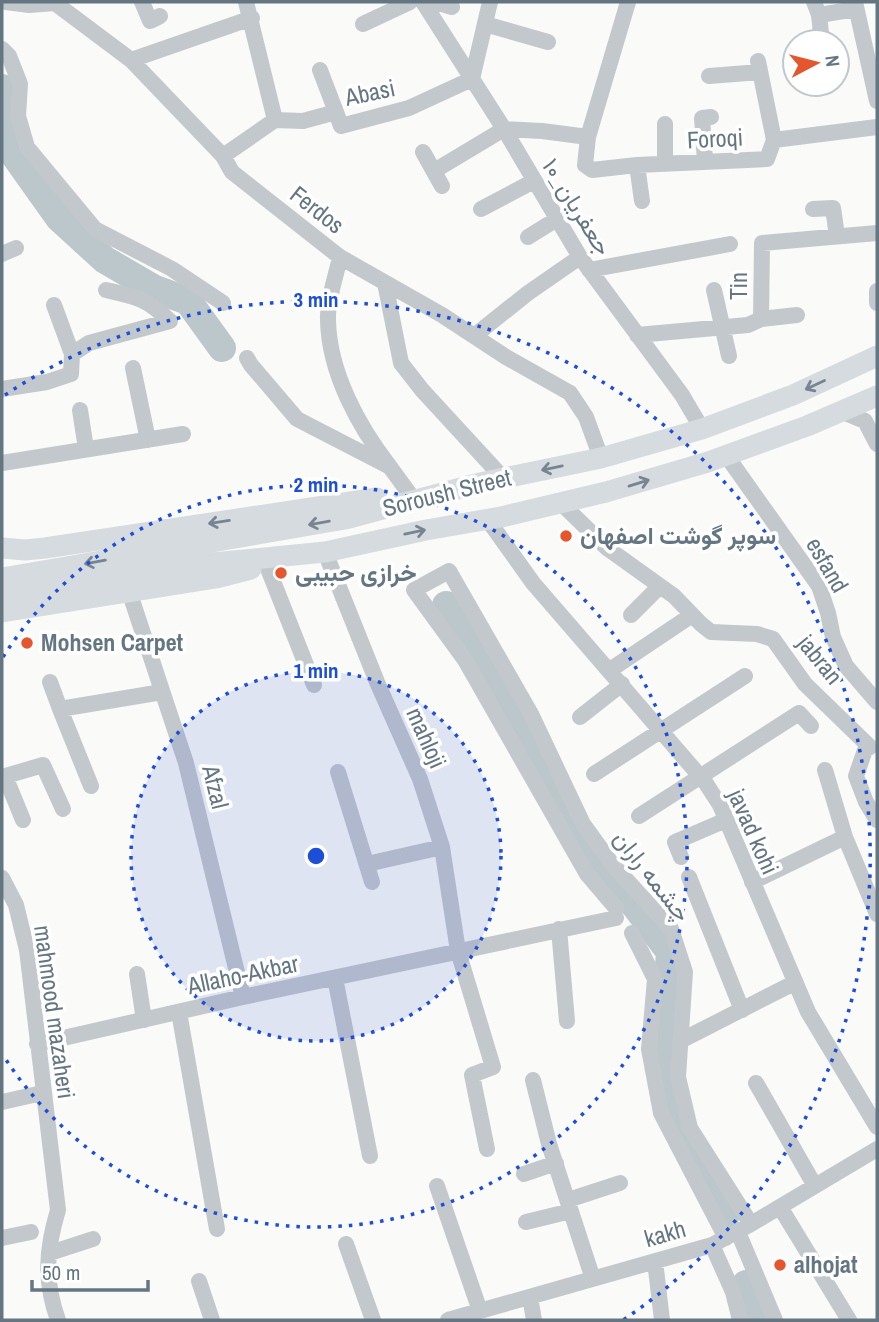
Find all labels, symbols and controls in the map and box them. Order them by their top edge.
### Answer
north arrow [781,28,851,98]
text: N [819,54,846,68]
street label: Abasi [341,71,398,113]
street label: Foroqi [686,121,744,155]
street label: ۱۰_جعفریان [535,152,620,261]
street label: Ferdos [284,178,351,240]
street label: Tin [722,272,754,300]
text: 3 min [294,285,338,314]
one-way arrow [805,379,826,392]
street label: Soroush Street [379,460,515,523]
one-way arrow [541,461,564,475]
text: 2 min [294,470,338,499]
one-way arrow [627,475,649,488]
one-way arrow [208,516,231,529]
one-way arrow [308,517,331,531]
place label: سوپر گوشت اصفهان [580,519,776,552]
one-way arrow [403,525,426,539]
marker: سوپر گوشت اصفهان [558,528,574,544]
street label: esfand [799,531,856,598]
one-way arrow [84,556,107,569]
place label: خرازی حبیبی [295,556,417,588]
marker: خرازی حبیبی [273,565,289,581]
place label: Mohsen Carpet [41,626,184,658]
street label: jabran [791,627,850,691]
marker: Mohsen Carpet [19,635,35,651]
text: 1 min [294,656,338,685]
street label: mahloji [399,702,454,773]
street label: Afzal [195,761,237,812]
street label: javad kohi [721,783,787,879]
street label: چشمه راران [606,823,699,929]
centre of rings [304,844,328,868]
street label: mahmood mazaheri [27,923,83,1101]
street label: Allaho-Akbar [183,947,302,1002]
street label: kakh [640,1212,689,1254]
scale bar [32,1248,147,1292]
place label: alhojat [794,1248,858,1280]
marker: alhojat [772,1257,788,1273]
text: 50 m [42,1258,80,1287]

